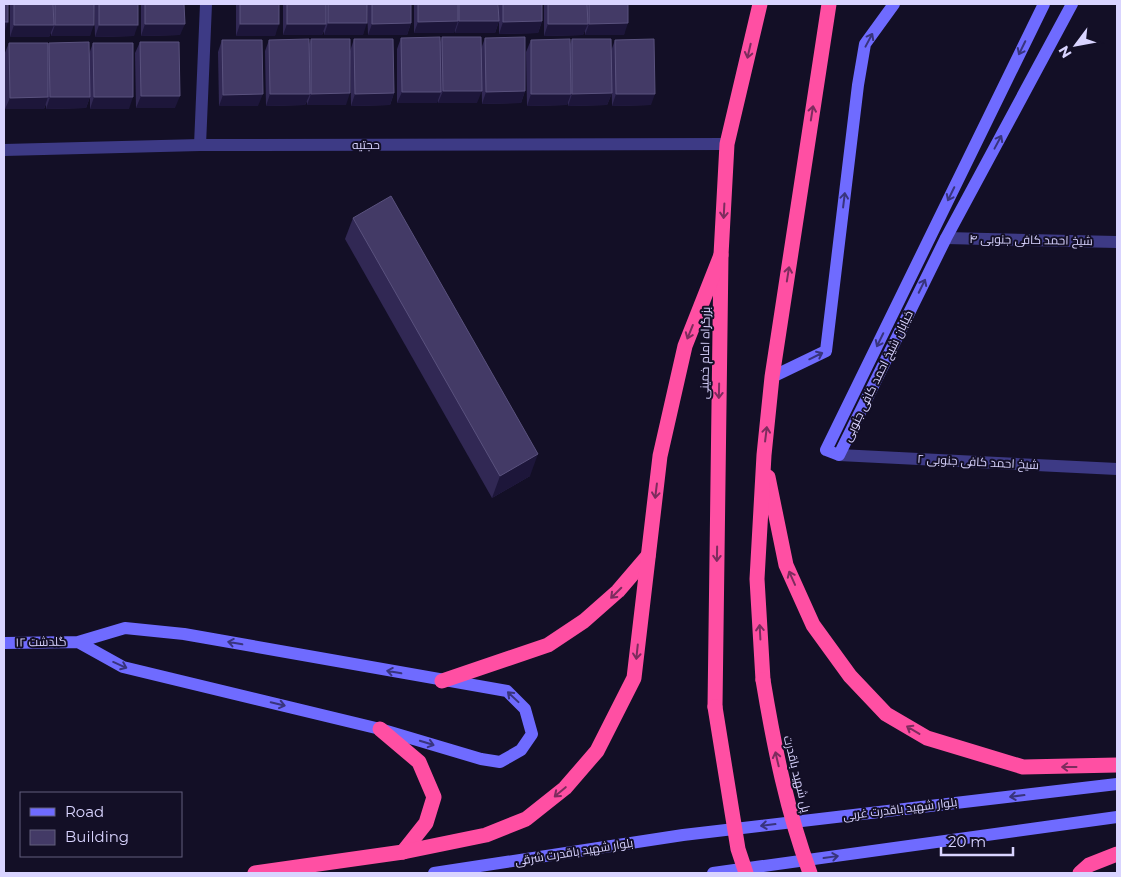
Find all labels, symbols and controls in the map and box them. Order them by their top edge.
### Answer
north arrow [1051,20,1101,70]
one-way arrow [864,33,874,48]
one-way arrow [1017,40,1027,55]
text: N [1054,42,1076,61]
one-way arrow [744,43,753,59]
one-way arrow [808,105,818,121]
one-way arrow [994,135,1003,150]
street label: حجتیه [352,137,380,152]
one-way arrow [946,186,956,201]
one-way arrow [839,193,849,209]
one-way arrow [719,203,728,219]
street label: شیخ احمد کافی جنوبی ۴ [969,231,1093,249]
one-way arrow [783,266,793,282]
one-way arrow [918,279,927,294]
street label: بزرگراه امام خمینی [696,307,714,399]
street label: خیابان شیخ احمد کافی جنوبی [839,308,917,444]
one-way arrow [685,324,694,340]
one-way arrow [875,332,884,347]
one-way arrow [808,351,823,360]
one-way arrow [714,382,724,399]
one-way arrow [761,427,771,443]
street label: شیخ احمد کافی جنوبی ۲ [917,451,1039,473]
one-way arrow [651,483,661,499]
one-way arrow [712,545,722,561]
one-way arrow [787,571,797,586]
one-way arrow [609,587,622,599]
one-way arrow [756,624,765,640]
street label: گلدشت ۱۲ [15,634,67,649]
one-way arrow [227,637,243,647]
one-way arrow [632,644,642,660]
one-way arrow [113,661,128,671]
one-way arrow [387,667,403,676]
one-way arrow [506,691,519,703]
one-way arrow [269,700,285,709]
one-way arrow [906,724,920,734]
street label: پل شهید باقدرت [779,734,814,815]
one-way arrow [419,738,435,748]
one-way arrow [772,752,781,768]
one-way arrow [1061,762,1077,772]
one-way arrow [554,786,567,797]
one-way arrow [1009,791,1025,801]
legend [20,792,182,857]
street label: بلوار شهید باقدرت غربی [842,794,958,823]
text: Road [65,802,104,821]
one-way arrow [761,820,777,830]
scale bar [941,824,1014,856]
text: Building [65,827,129,846]
text: 20 m [948,832,986,851]
street label: بلوار شهید باقدرت شرقی [514,835,634,868]
one-way arrow [822,852,838,862]

